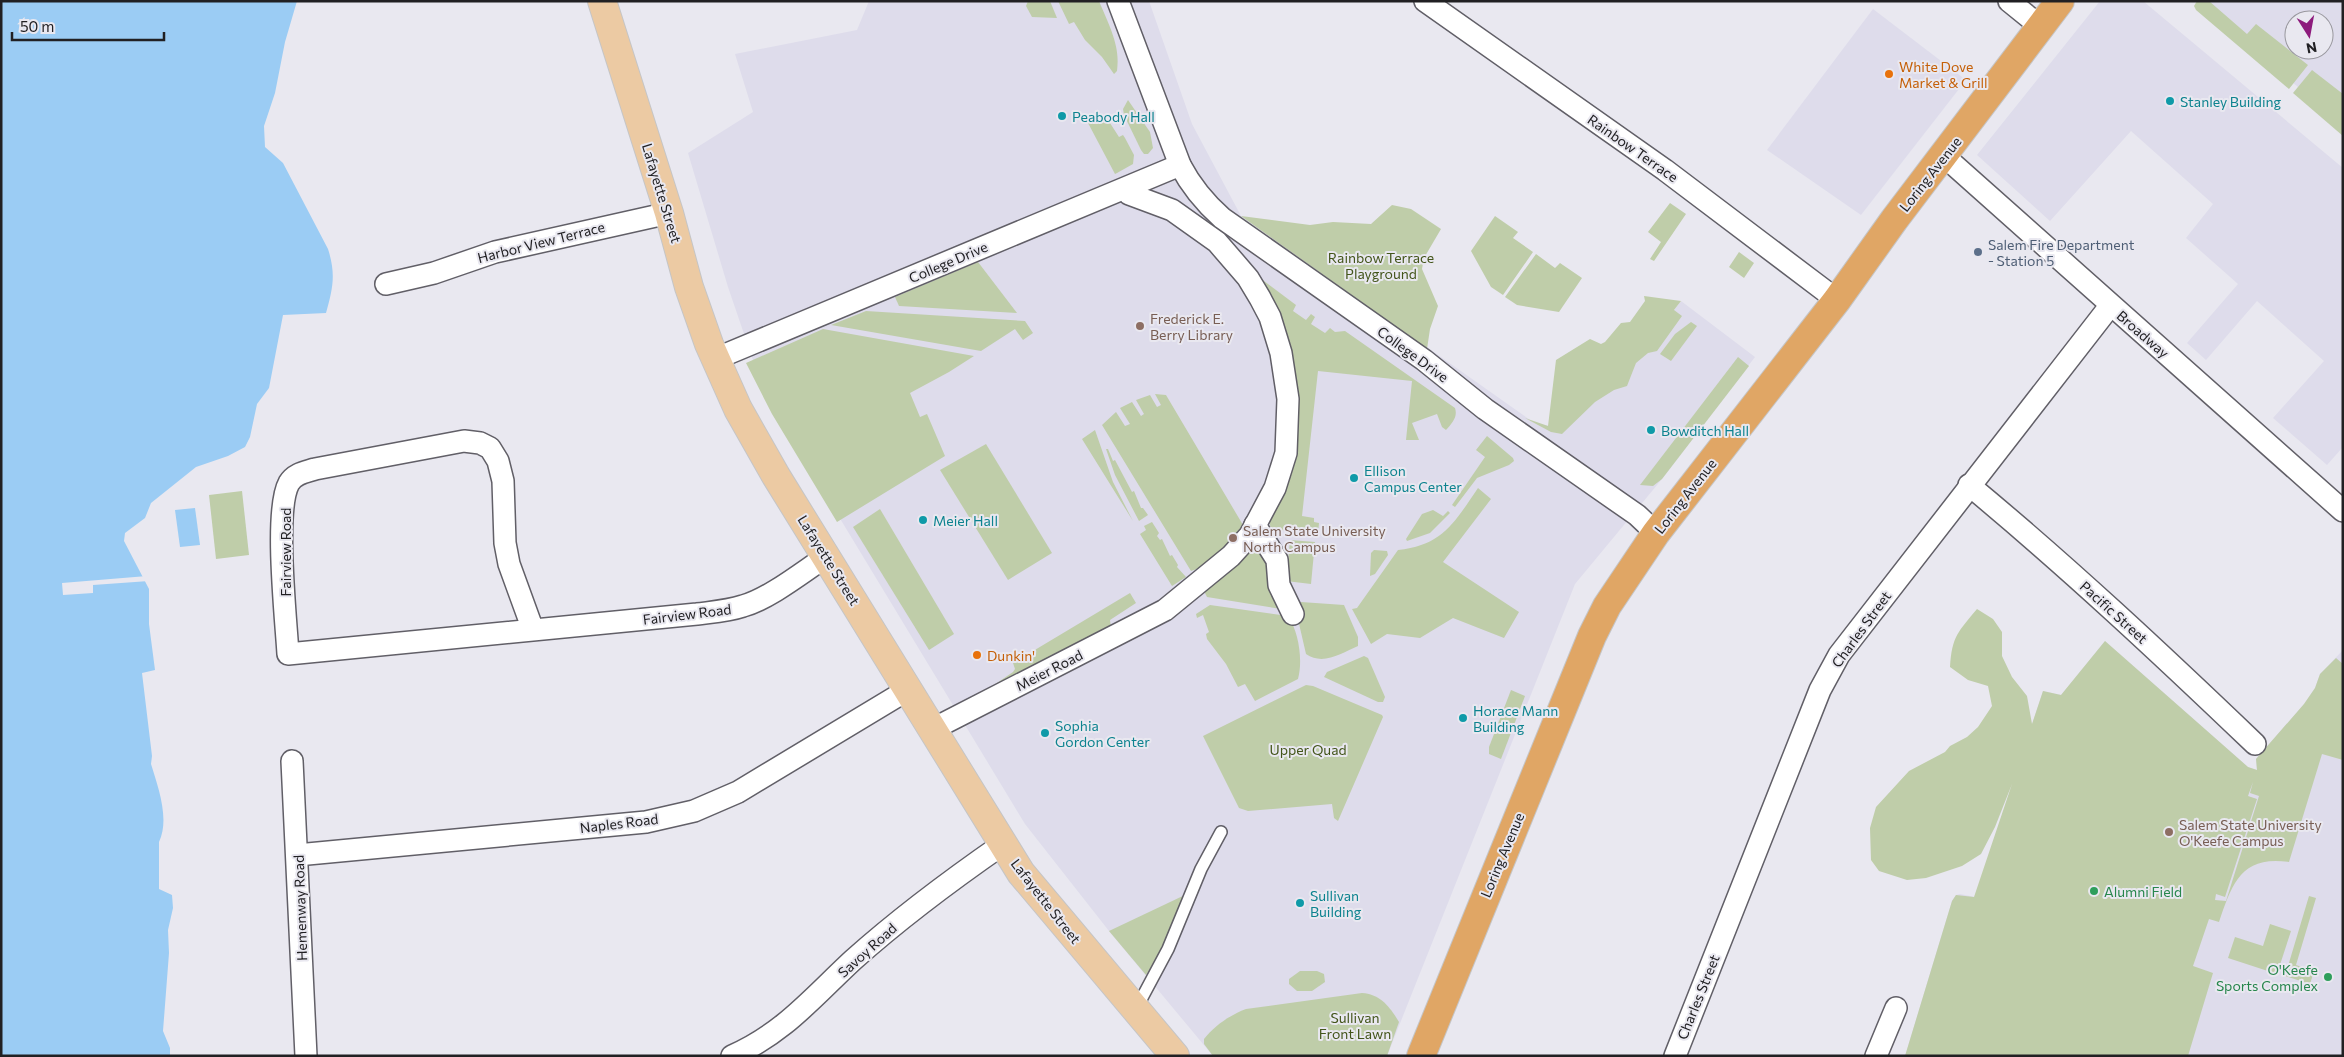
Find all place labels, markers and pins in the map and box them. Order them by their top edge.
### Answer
place label: White Dove Market & Grill [1899,58,1988,91]
marker: White Dove Market & Grill [1883,68,1895,80]
place label: Stanley Building [2180,93,2282,110]
marker: Stanley Building [2164,95,2176,107]
place label: Peabody Hall [1072,108,1155,125]
marker: Peabody Hall [1056,110,1068,122]
place label: Salem Fire Department - Station 5 [1988,236,2135,269]
marker: Salem Fire Department - Station 5 [1972,246,1984,258]
place label: Frederick E. Berry Library [1150,310,1233,343]
marker: Frederick E. Berry Library [1134,320,1146,332]
place label: Bowditch Hall [1661,422,1749,439]
marker: Bowditch Hall [1645,424,1657,436]
place label: Ellison Campus Center [1364,462,1462,495]
marker: Ellison Campus Center [1348,472,1360,484]
place label: Meier Hall [933,512,998,529]
marker: Meier Hall [917,514,929,526]
place label: Salem State University North Campus [1243,522,1386,555]
marker: Salem State University North Campus [1227,532,1239,544]
place label: Dunkin' [987,647,1035,664]
marker: Dunkin' [971,649,983,661]
place label: Horace Mann Building [1473,702,1558,735]
marker: Horace Mann Building [1457,712,1469,724]
place label: Sophia Gordon Center [1055,717,1150,750]
marker: Sophia Gordon Center [1039,727,1051,739]
place label: Salem State University O'Keefe Campus [2179,816,2322,849]
marker: Salem State University O'Keefe Campus [2163,826,2175,838]
place label: Alumni Field [2104,883,2182,900]
marker: Alumni Field [2088,885,2100,897]
place label: Sullivan Building [1310,887,1362,920]
marker: Sullivan Building [1294,897,1306,909]
place label: O'Keefe Sports Complex [2216,961,2319,994]
marker: O'Keefe Sports Complex [2322,971,2334,983]

